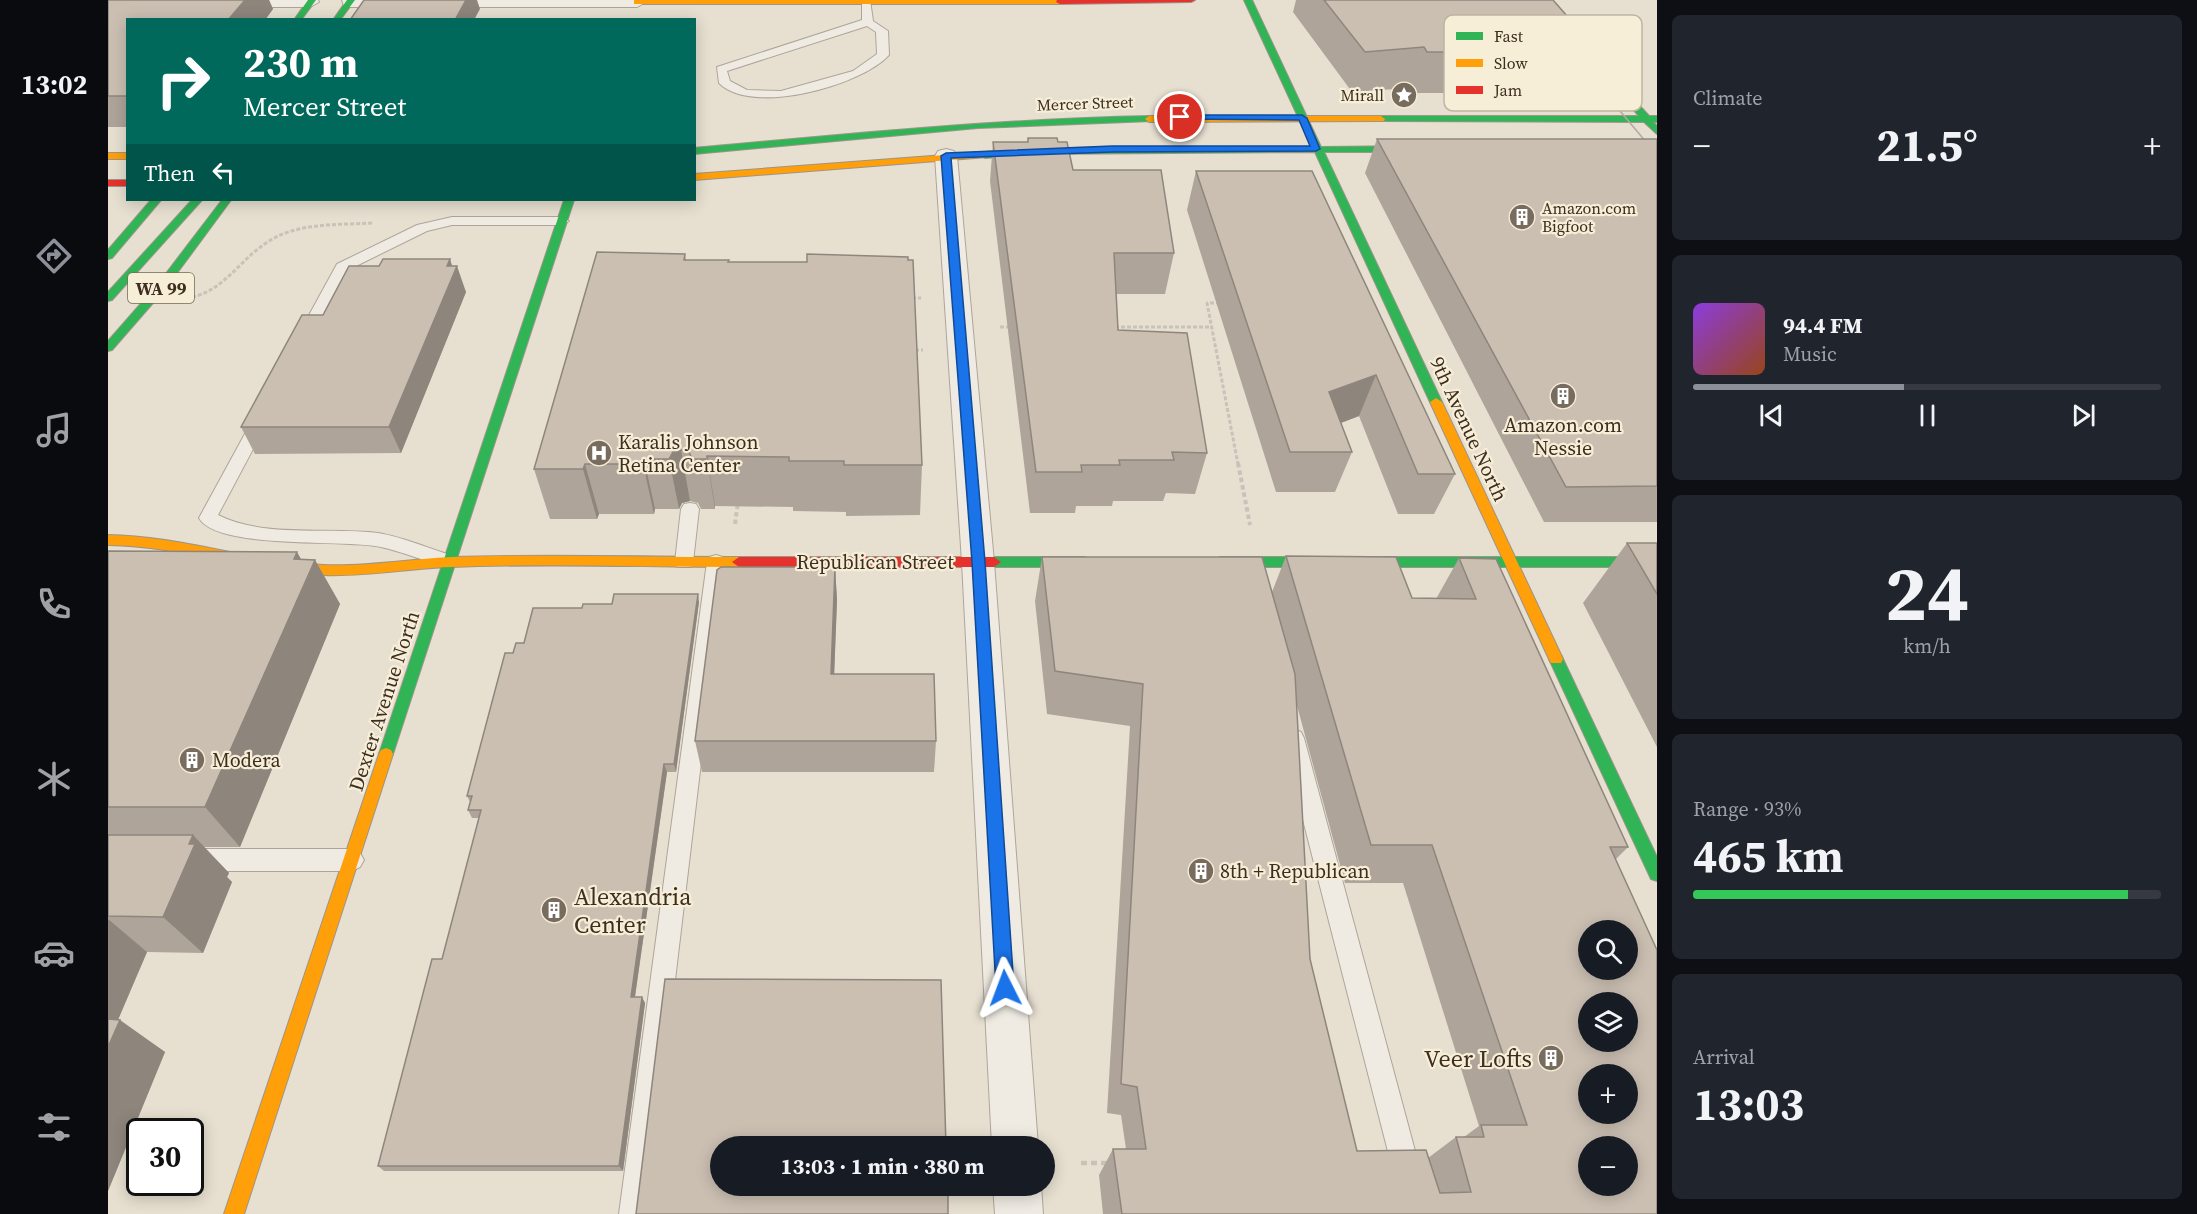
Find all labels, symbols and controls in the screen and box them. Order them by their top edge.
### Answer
legend [1444,15,1642,111]
text: Fast [1494,25,1524,47]
text: 230 m [243,33,358,91]
icon: right [144,42,222,120]
text: Slow [1494,52,1529,74]
text: 13:02 [21,66,87,103]
text: Jam [1493,79,1522,101]
place icon: Mirall [1389,80,1419,110]
place label: Mirall [1341,84,1384,106]
text: Climate [1693,84,1762,112]
text: Mercer Street [243,88,406,125]
street label: Mercer Street [1036,90,1134,116]
pin [1154,91,1205,142]
icon: arrive [1163,100,1196,133]
text: 21.5° [1876,114,1978,176]
text: − [1693,123,1711,168]
text: + [2144,123,2161,168]
icon: left [207,156,240,189]
text: Then [144,158,195,188]
place label: Amazon.com Bigfoot [1542,197,1636,237]
building icon: Amazon.com Bigfoot [1507,202,1537,232]
icon: directions [33,235,75,277]
road number: WA 99 [128,273,194,303]
text: 94.4 FM [1783,310,1862,340]
text: Music [1783,340,1837,368]
street label: 9th Avenue North [1423,352,1515,506]
building icon: Amazon.com Nessie [1548,381,1578,411]
icon: previous [1755,399,1788,432]
icon: pause [1911,399,1944,432]
icon: next [2067,399,2100,432]
icon: music [33,409,75,451]
place label: Amazon.com Nessie [1504,411,1622,462]
place label: Karalis Johnson Retina Center [618,428,759,479]
hospital icon: Karalis Johnson Retina Center [584,438,614,468]
text: 24 [1885,539,1969,646]
street label: Republican Street [796,548,954,576]
icon: phone [33,583,75,625]
street label: Dexter Avenue North [342,607,426,795]
text: km/h [1903,632,1951,660]
building icon: Modera [177,745,207,775]
place label: Modera [212,746,281,774]
icon: climate [33,758,75,800]
text: Range · 93% [1693,795,1802,823]
text: 465 km [1693,825,1844,887]
building icon: 8th + Republican [1186,856,1216,886]
place label: 8th + Republican [1220,857,1370,885]
place label: Alexandria Center [574,880,692,941]
building icon: Alexandria Center [539,895,569,925]
map controls [1578,920,1638,1196]
button: search [1578,920,1638,980]
icon: car [33,932,75,974]
position arrow [973,956,1037,1020]
button: layers [1578,992,1638,1052]
place label: Veer Lofts [1424,1042,1532,1075]
building icon: Veer Lofts [1536,1043,1566,1073]
text: Arrival [1693,1043,1755,1071]
button: + [1578,1064,1638,1124]
text: 13:03 [1693,1073,1804,1135]
icon: filters [33,1106,75,1148]
speed limit sign: 30 [126,1118,204,1196]
button: − [1578,1136,1638,1196]
text: 13:03 · 1 min · 380 m [781,1151,984,1181]

